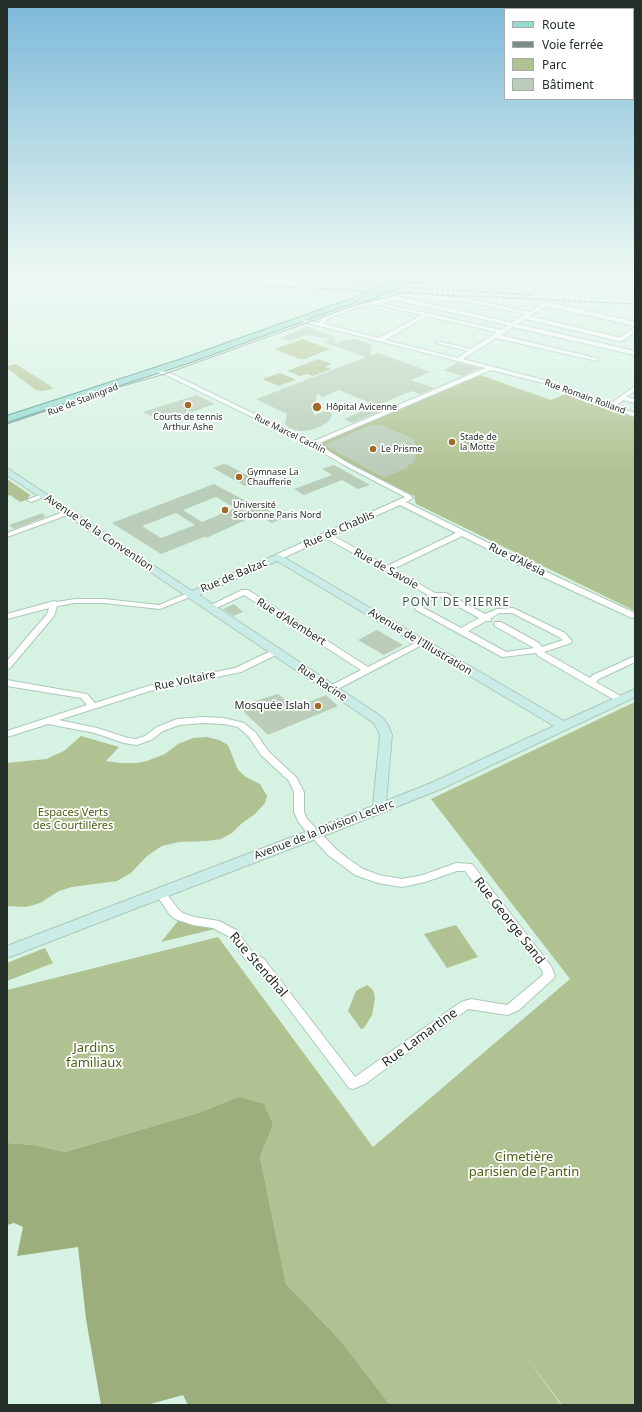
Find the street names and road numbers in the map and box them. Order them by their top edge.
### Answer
street label: Rue Romain Rolland [543,377,627,417]
street label: Rue de Stalingrad [46,382,120,418]
street label: Rue Marcel Cachin [253,412,327,456]
street label: Avenue de la Convention [42,492,156,574]
street label: Rue de Chablis [302,508,376,552]
street label: Rue d'Alésia [486,541,548,579]
street label: Rue de Savoie [351,546,421,592]
street label: Rue de Balzac [199,556,269,596]
street label: Rue d'Alembert [254,595,328,649]
street label: Avenue de l'Illustration [366,606,474,678]
street label: Rue Racine [295,662,349,704]
street label: Rue Voltaire [153,668,217,694]
street label: Avenue de la Division Leclerc [252,797,396,863]
street label: Rue George Sand [470,874,548,968]
street label: Rue Stendhal [226,929,290,1001]
street label: Rue Lamartine [379,1005,461,1071]

